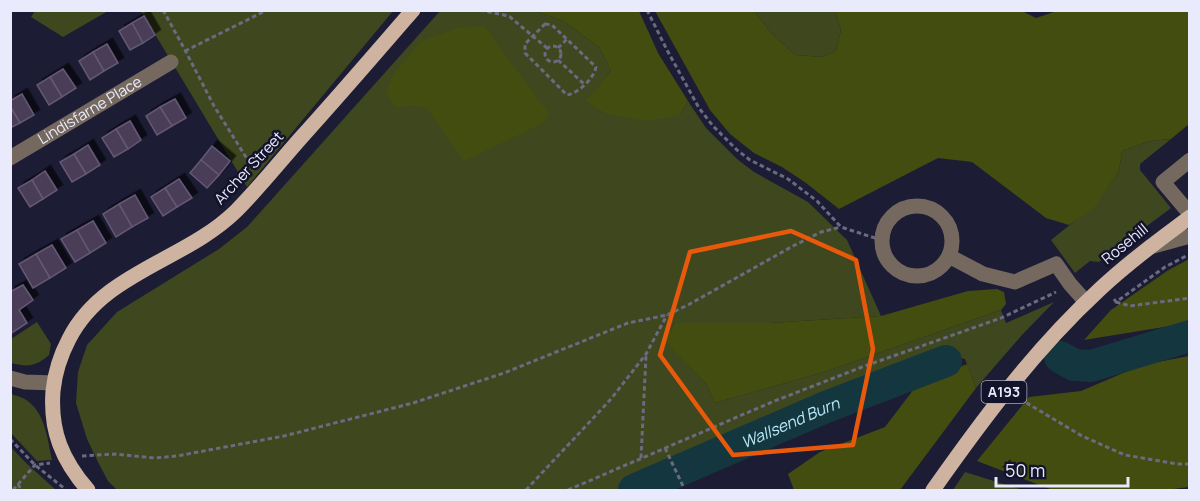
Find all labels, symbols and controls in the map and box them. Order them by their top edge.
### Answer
street label: Lindisfarne Place [34,71,146,149]
street label: Archer Street [209,126,288,209]
street label: Rosehill [1097,218,1152,269]
road number: A193 [982,381,1026,403]
water label: Wallsend Burn [738,392,843,453]
scale bar [996,450,1128,488]
text: 50 m [1005,458,1045,482]

